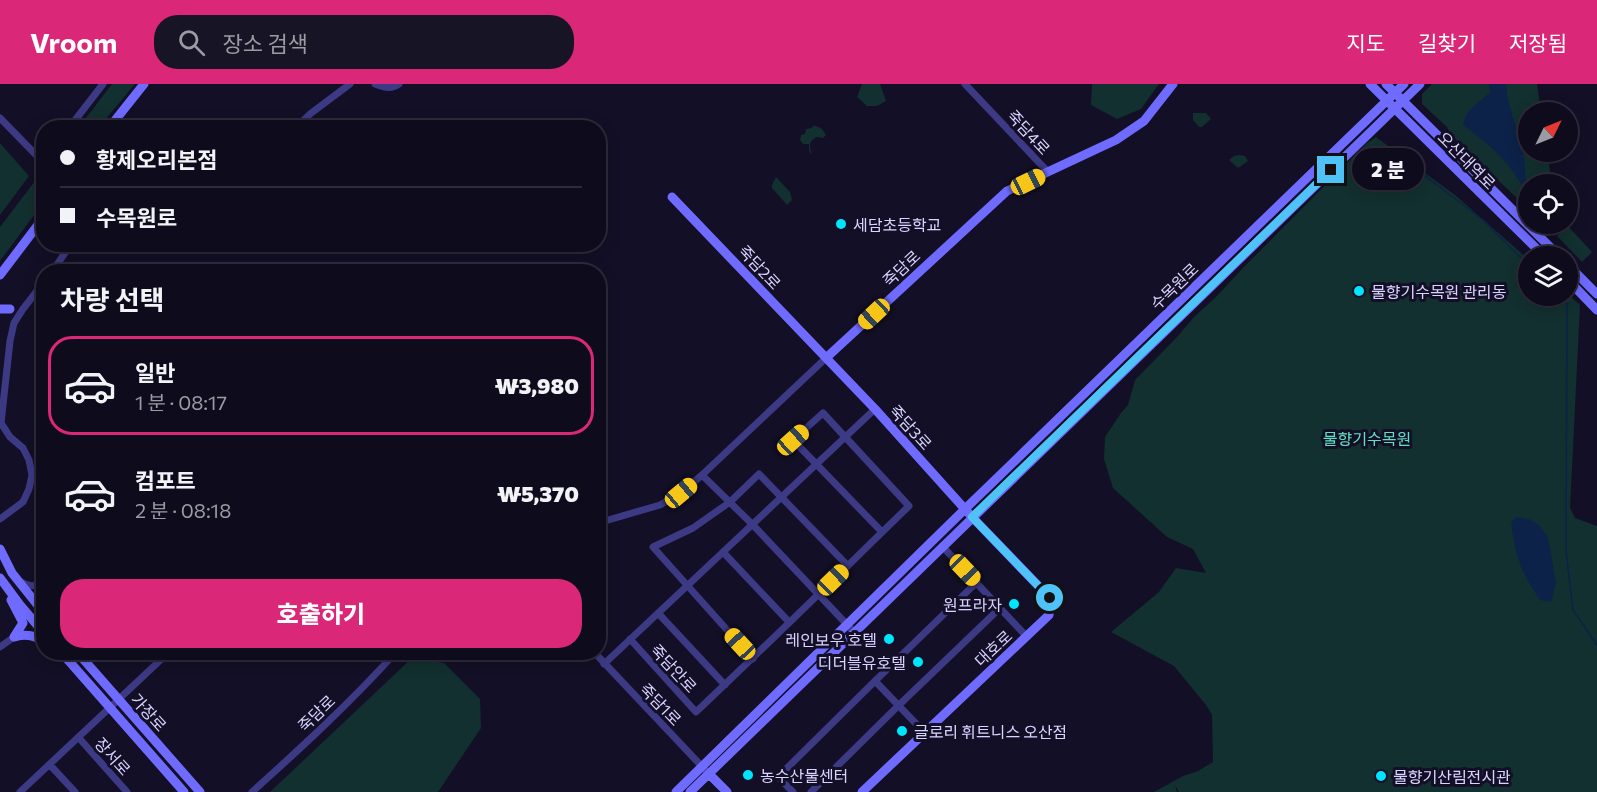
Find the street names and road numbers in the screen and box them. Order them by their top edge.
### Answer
street label: 죽담4로 [1004,106,1054,158]
street label: 오산대역로 [1434,127,1500,193]
street label: 죽담2로 [735,241,785,293]
street label: 죽담로 [878,246,924,290]
street label: 수목원로 [1146,259,1202,313]
street label: 죽담3로 [886,401,936,453]
street label: 대호로 [970,626,1016,670]
street label: 죽담안로 [647,640,701,696]
street label: 죽담1로 [636,679,686,729]
street label: 가장로 [127,689,171,735]
street label: 죽담로 [294,691,339,735]
street label: 장서로 [91,733,135,779]

